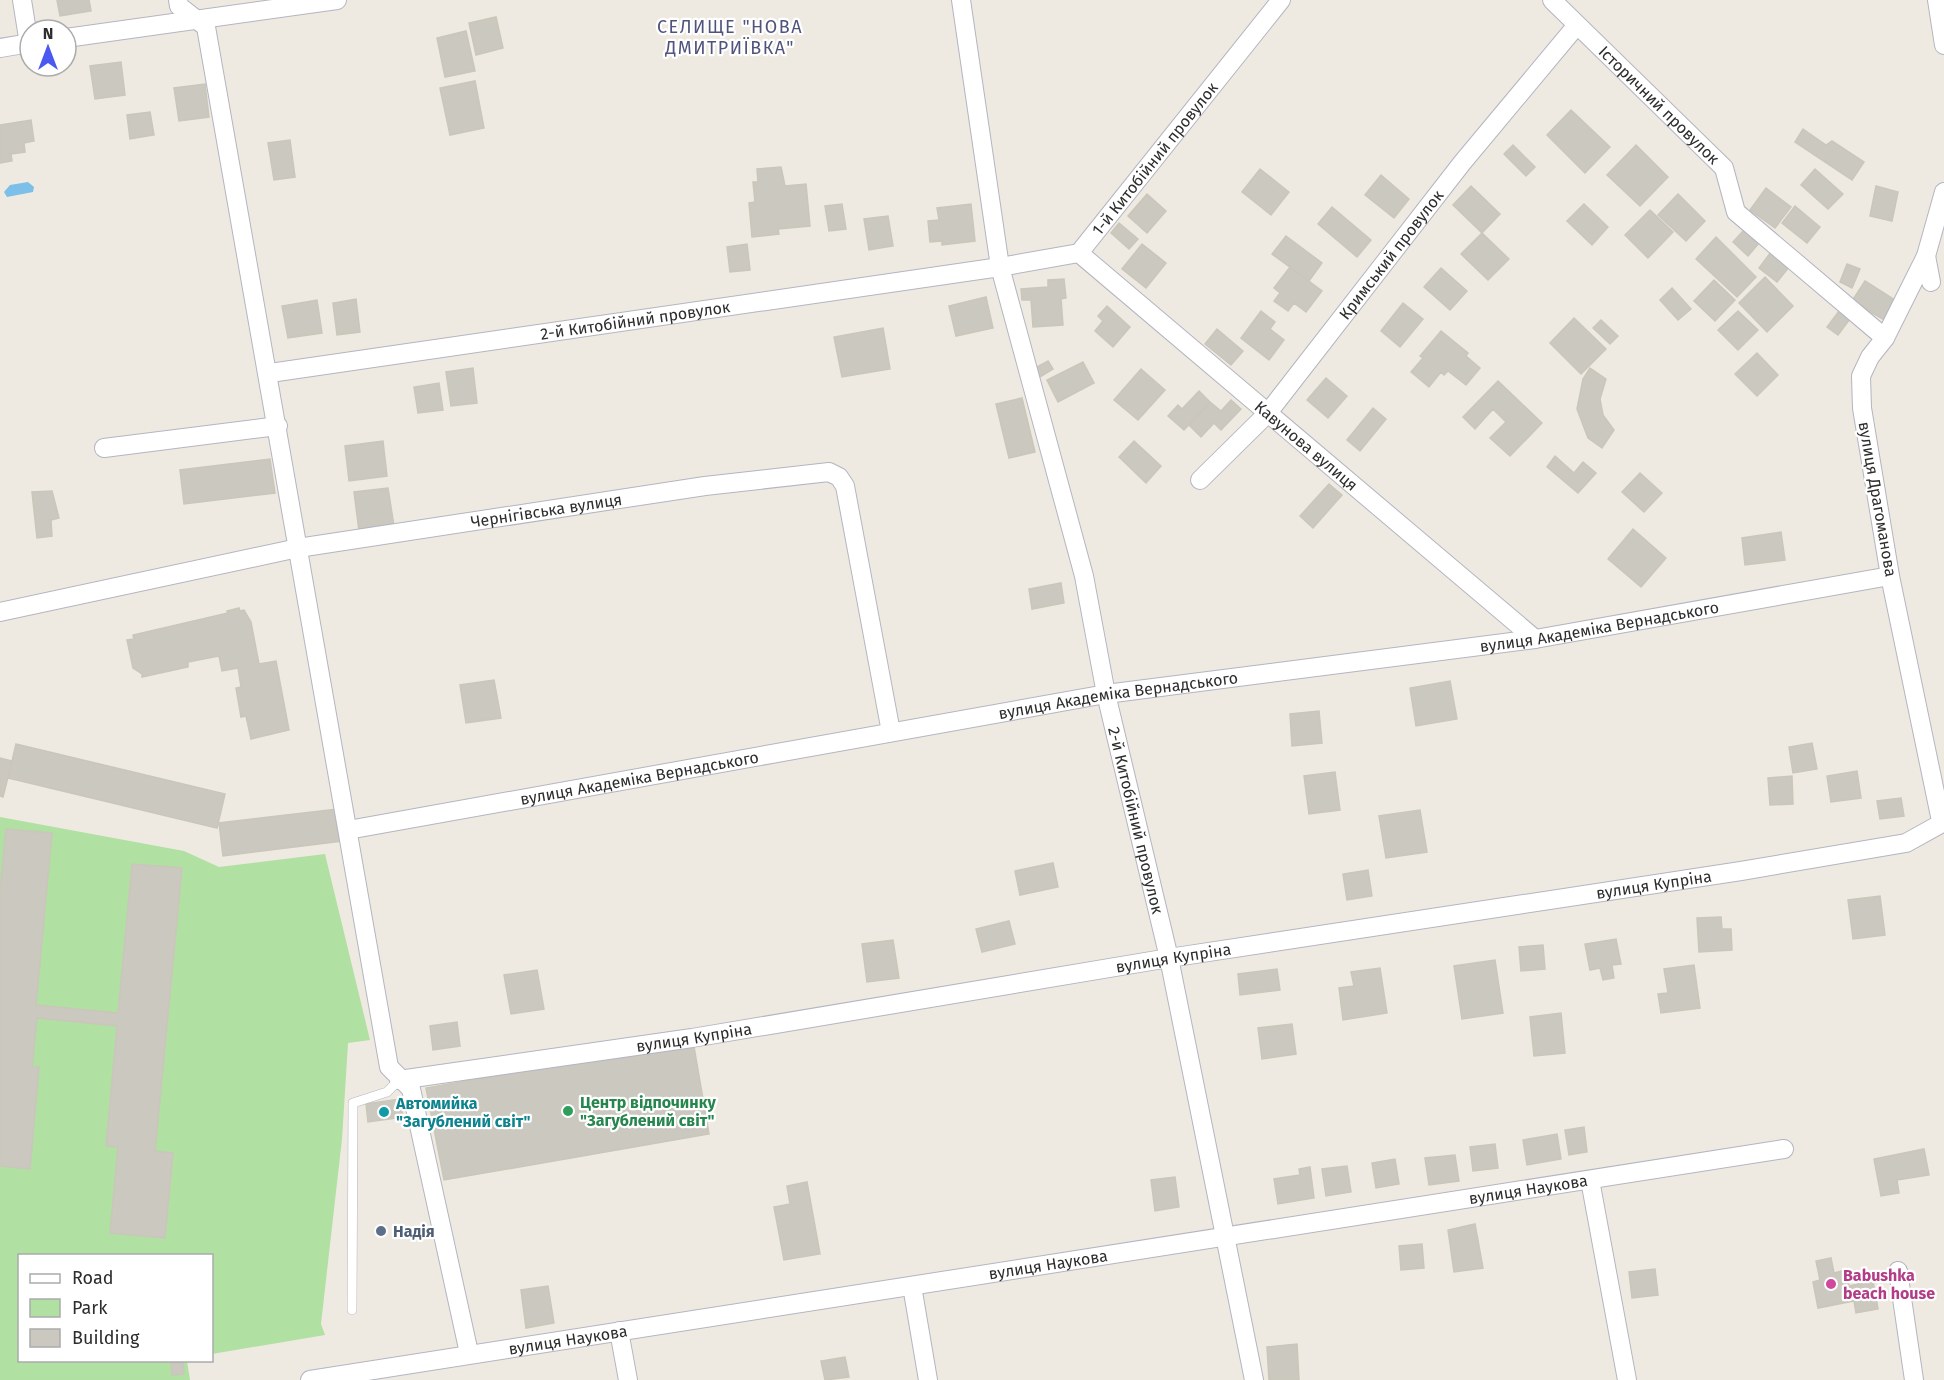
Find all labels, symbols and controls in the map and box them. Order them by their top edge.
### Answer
district label: СЕЛИЩЕ "НОВА ДМИТРИЇВКА" [657,16,803,59]
north arrow [18,18,78,78]
text: N [43,24,53,43]
street label: Історичний провулок [1595,42,1724,169]
street label: 1-й Китобійний провулок [1088,78,1222,239]
street label: Кримський провулок [1335,186,1448,323]
street label: 2-й Китобійний провулок [539,297,732,344]
street label: Кавунова вулиця [1251,397,1361,495]
street label: вулиця Драгоманова [1855,420,1901,578]
street label: Чернігівська вулиця [469,490,623,532]
street label: вулиця Академіка Вернадського [1479,598,1720,656]
street label: вулиця Академіка Вернадського [997,668,1239,723]
street label: 2-й Китобійний провулок [1104,725,1167,917]
street label: вулиця Академіка Вернадського [519,747,760,809]
street label: вулиця Купріна [1595,867,1713,903]
street label: вулиця Купріна [1114,940,1232,977]
street label: вулиця Купріна [635,1019,753,1056]
place label: Центр відпочинку "Загублений світ" [580,1093,716,1130]
place label: Автомийка "Загублений світ" [395,1094,531,1131]
marker: Центр відпочинку "Загублений світ" [561,1104,575,1118]
marker: Автомийка "Загублений світ" [377,1105,391,1119]
street label: вулиця Наукова [1467,1171,1589,1208]
place label: Надія [393,1222,435,1241]
marker: Надія [374,1224,388,1238]
street label: вулиця Наукова [987,1246,1109,1284]
legend [18,1254,213,1362]
place label: Babushka beach house [1843,1266,1935,1303]
text: Road [72,1267,114,1289]
marker: Babushka beach house [1824,1277,1838,1291]
text: Park [72,1297,108,1319]
street label: вулиця Наукова [507,1321,629,1359]
text: Building [72,1327,140,1349]

